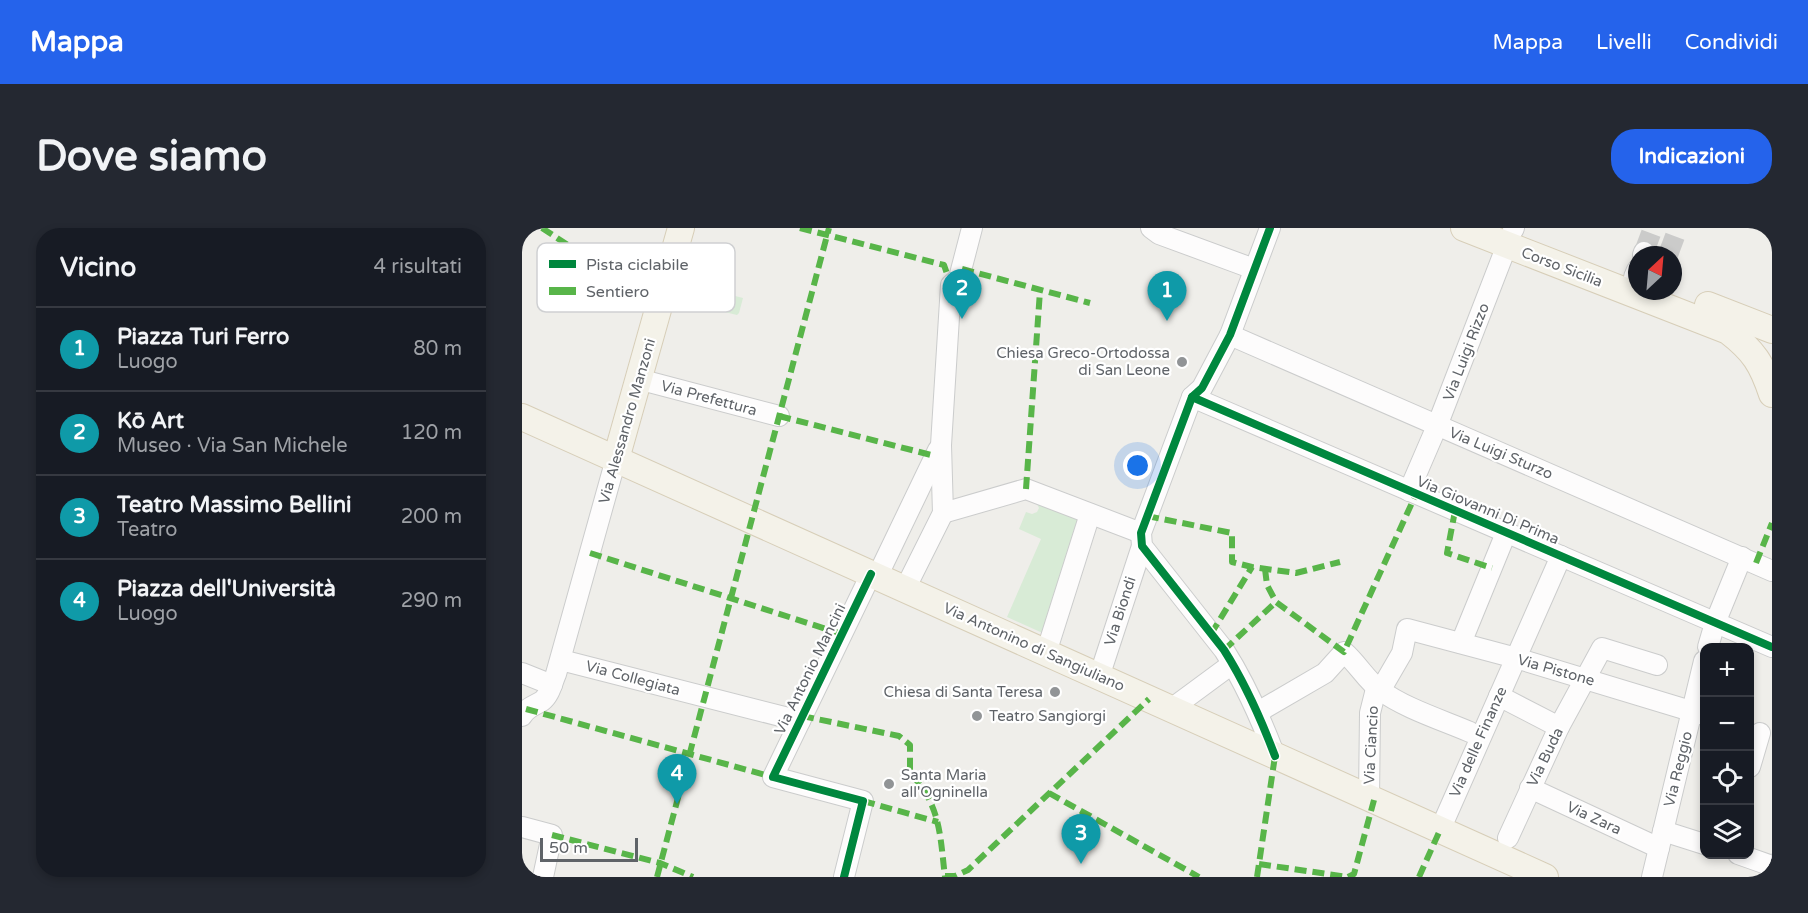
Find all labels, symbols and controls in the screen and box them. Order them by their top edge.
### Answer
text: Mappa [30,25,124,59]
text: Mappa [1493,30,1563,55]
text: Livelli [1596,30,1652,55]
text: Condividi [1685,30,1778,55]
button: Indicazioni [1611,129,1772,184]
text: Dove siamo [36,131,267,182]
legend [537,243,735,312]
street label: Corso Sicilia [1519,243,1605,291]
north arrow [1628,246,1682,300]
text: Vicino [60,252,136,283]
text: 4 risultati [374,255,462,279]
text: Pista ciclabile [586,255,689,275]
pin: 2 [942,270,982,319]
pin: 1 [1148,272,1186,321]
text: Sentiero [586,282,649,302]
street label: Via Luigi Rizzo [1439,300,1493,404]
text: Piazza Turi Ferro [117,324,289,350]
street label: Via Alessandro Manzoni [595,336,659,506]
text: 1 [73,337,86,361]
text: 80 m [413,337,462,361]
place label: Chiesa Greco-Ortodossa di San Leone [996,344,1170,379]
text: Luogo [117,350,178,374]
marker: Chiesa Greco-Ortodossa di San Leone [1175,355,1189,369]
street label: Via Prefettura [659,377,759,419]
text: Kō Art [117,408,184,434]
text: 2 [73,421,86,445]
text: 120 m [401,421,462,445]
street label: Via Luigi Sturzo [1446,423,1556,483]
text: Museo · Via San Michele [117,434,348,458]
your location [1123,451,1152,480]
street label: Via Giovanni Di Prima [1414,472,1562,548]
text: Teatro Massimo Bellini [117,492,352,518]
text: 3 [73,505,86,529]
text: 200 m [401,505,462,529]
text: Teatro [117,518,177,542]
street label: Via Biondi [1100,574,1140,648]
text: Piazza dell'Università [117,576,336,602]
text: 4 [73,589,86,613]
text: 290 m [401,589,462,613]
street label: Via Antonino di Sangiuliano [941,599,1127,695]
street label: Via Antonio Mancini [770,600,850,738]
text: Luogo [117,602,178,626]
map controls [1700,643,1754,859]
button: + [1700,643,1754,697]
street label: Via Pistone [1515,650,1597,690]
street label: Via Collegiata [584,657,682,699]
place label: Chiesa di Santa Teresa [884,683,1043,701]
street label: Via delle Finanze [1445,684,1511,800]
marker: Chiesa di Santa Teresa [1048,685,1062,699]
button: − [1700,697,1754,751]
street label: Via Ciancio [1360,705,1382,785]
place label: Teatro Sangiorgi [989,707,1106,725]
marker: Teatro Sangiorgi [970,709,984,723]
street label: Via Buda [1523,724,1567,790]
street label: Via Reggio [1660,729,1696,809]
button: locate [1700,751,1754,805]
pin: 4 [658,754,696,804]
place label: Santa Maria all'Ogninella [901,766,988,801]
marker: Santa Maria all'Ogninella [882,777,896,791]
street label: Via Zara [1564,797,1624,839]
button: layers [1700,805,1754,859]
pin: 3 [1062,814,1100,864]
scale bar [540,835,638,862]
text: 50 m [549,838,588,858]

